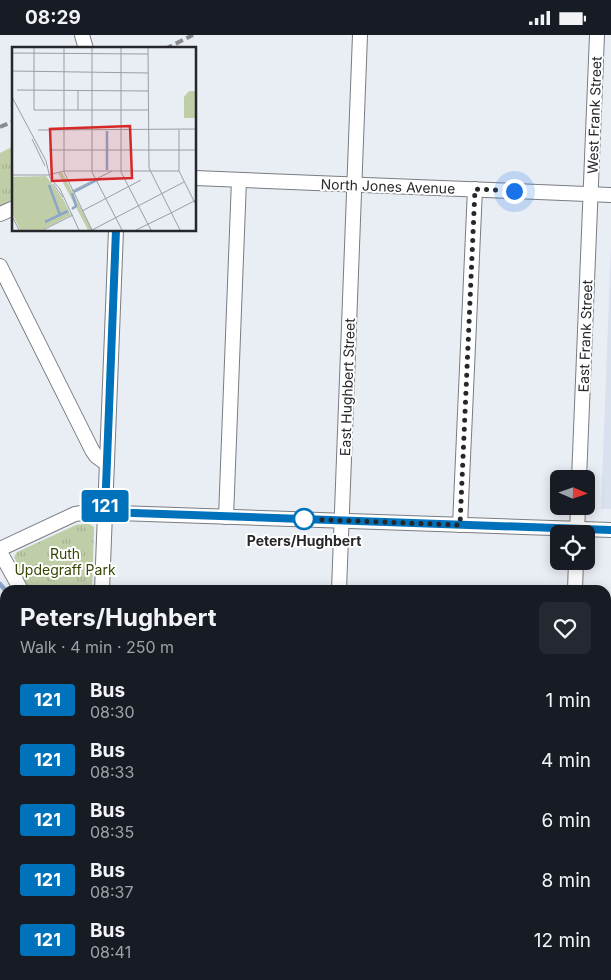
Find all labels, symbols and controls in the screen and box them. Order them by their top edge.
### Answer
text: 08:29 [25,6,81,29]
inset map [12,47,196,231]
street label: West Frank Street [583,56,605,174]
street label: North Jones Avenue [320,175,456,197]
your location [502,179,527,204]
street label: East Frank Street [575,279,595,393]
street label: East Hughbert Street [336,317,358,456]
north arrow [550,470,595,515]
map controls [550,470,595,570]
line badge: 121 [76,490,134,522]
text: 121 [92,495,118,516]
marker: Peters/Hughbert [293,508,315,530]
button: locate [550,525,595,570]
place label: Peters/Hughbert [247,532,361,549]
park label: Ruth Updegraff Park [14,545,116,578]
button: heart [539,602,591,654]
text: Peters/Hughbert [20,603,216,632]
text: Walk · 4 min · 250 m [20,637,174,657]
text: Bus [90,679,125,702]
text: 121 [34,689,61,710]
text: 1 min [545,689,591,712]
text: 08:30 [90,702,135,722]
text: Bus [90,739,125,762]
text: 121 [34,749,61,770]
text: 4 min [541,749,591,772]
text: 08:33 [90,762,134,782]
text: Bus [90,799,125,822]
text: 121 [34,809,61,830]
text: 6 min [541,809,591,832]
text: 08:35 [90,822,134,842]
text: Bus [90,859,125,882]
text: 121 [34,869,61,890]
text: 8 min [541,869,591,892]
text: 08:37 [90,882,134,902]
text: Bus [90,919,125,942]
text: 121 [34,929,61,950]
text: 12 min [534,929,591,952]
text: 08:41 [90,942,131,962]

